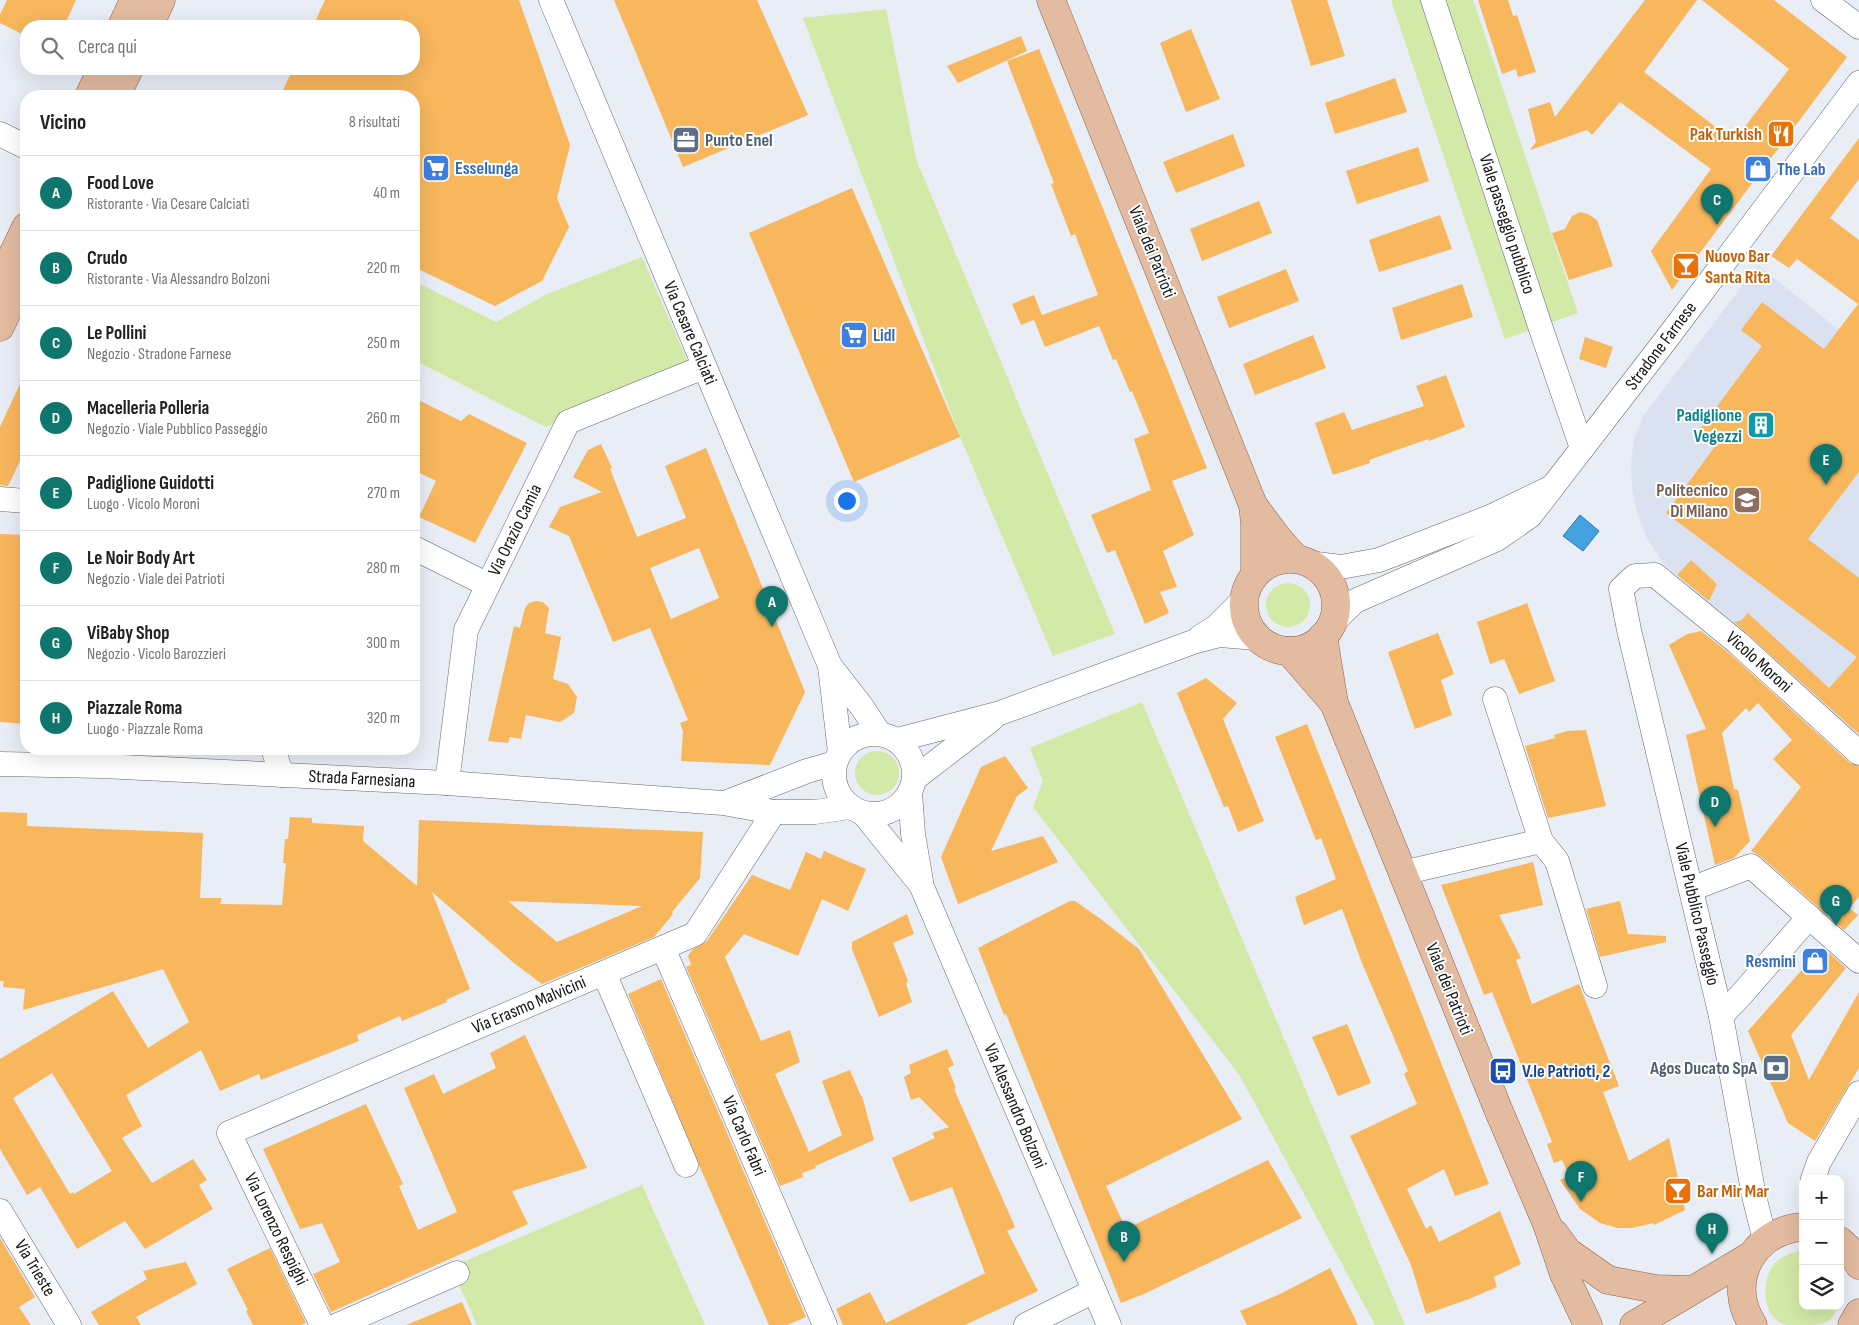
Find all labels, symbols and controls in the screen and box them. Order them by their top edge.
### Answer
search box [20,20,420,75]
icon: search [38,34,66,62]
text: Cerca qui [78,36,137,59]
text: Vicino [40,110,86,135]
text: 8 risultati [349,113,400,132]
restaurant icon: Pak Turkish [1766,119,1796,149]
place label: Pak Turkish [1690,124,1762,145]
office icon: Punto Enel [671,125,701,155]
place label: Punto Enel [705,130,773,151]
street label: Viale passeggio pubblico [1474,151,1540,297]
supermarket icon: Esselunga [421,153,451,183]
shop icon: The Lab [1743,154,1773,184]
place label: Esselunga [455,158,518,179]
place label: The Lab [1777,159,1826,180]
text: Food Love [87,172,154,195]
text: A [52,184,60,203]
text: 40 m [373,184,400,203]
pin: C [1701,184,1733,225]
text: Ristorante · Via Cesare Calciati [87,195,250,214]
street label: Viale dei Patrioti [1124,203,1180,301]
place label: Nuovo Bar Santa Rita [1705,246,1770,288]
text: Crudo [87,247,127,270]
bar icon: Nuovo Bar Santa Rita [1671,251,1701,281]
text: B [52,259,60,278]
text: 220 m [367,259,400,278]
text: Ristorante · Via Alessandro Bolzoni [87,270,270,289]
street label: Via Cesare Calciati [659,278,721,388]
street label: Stradone Farnese [1621,298,1701,394]
supermarket icon: Lidl [839,320,869,350]
text: Le Pollini [87,322,146,345]
place label: Lidl [873,325,895,346]
text: C [52,334,60,353]
text: 250 m [367,334,400,353]
text: Negozio · Stradone Farnese [87,345,231,364]
text: Macelleria Polleria [87,397,209,420]
place label: Padiglione Vegezzi [1677,405,1742,447]
text: D [52,409,60,428]
text: 260 m [366,409,400,428]
building icon: Padiglione Vegezzi [1746,410,1776,440]
text: Negozio · Viale Pubblico Passeggio [87,420,268,439]
pin: E [1810,444,1842,485]
text: Padiglione Guidotti [87,472,214,495]
place label: Politecnico Di Milano [1656,480,1728,522]
street label: Via Orazio Camia [484,481,546,579]
text: E [53,484,59,503]
text: 270 m [367,484,400,503]
school or university icon: Politecnico Di Milano [1732,485,1762,515]
your location [834,488,860,514]
text: Luogo · Vicolo Moroni [87,495,200,514]
text: Le Noir Body Art [87,547,195,570]
text: F [53,559,59,578]
text: 280 m [366,559,400,578]
text: Negozio · Viale dei Patrioti [87,570,225,589]
pin: A [756,586,788,627]
text: ViBaby Shop [87,622,170,645]
street label: Vicolo Moroni [1722,627,1796,697]
text: G [52,634,60,653]
text: 300 m [366,634,400,653]
text: Negozio · Vicolo Barozzieri [87,645,226,664]
text: Piazzale Roma [87,697,182,720]
text: H [52,709,60,728]
text: 320 m [367,709,400,728]
text: Luogo · Piazzale Roma [87,720,203,739]
street label: Strada Farnesiana [308,766,416,792]
pin: D [1699,786,1731,827]
street label: Viale Pubblico Passeggio [1670,841,1724,987]
pin: G [1820,885,1852,926]
street label: Viale dei Patrioti [1421,940,1477,1038]
shop icon: Resmini [1800,946,1830,976]
place label: Resmini [1746,951,1796,972]
street label: Via Erasmo Malvicini [469,972,589,1038]
street label: Via Alessandro Bolzoni [979,1041,1051,1171]
bank icon: Agos Ducato SpA [1761,1053,1791,1083]
bus stop icon: V.le Patrioti, 2 [1488,1056,1518,1086]
place label: Agos Ducato SpA [1649,1058,1757,1079]
place label: V.le Patrioti, 2 [1522,1061,1610,1082]
street label: Via Carlo Fabri [718,1093,770,1179]
pin: F [1565,1161,1597,1202]
street label: Via Lorenzo Respighi [240,1169,312,1289]
map controls [1799,1175,1844,1310]
button: + [1799,1175,1844,1220]
bar icon: Bar Mir Mar [1663,1176,1693,1206]
place label: Bar Mir Mar [1697,1181,1770,1202]
pin: H [1696,1213,1728,1254]
button: − [1799,1220,1844,1265]
pin: B [1108,1221,1140,1262]
street label: Via Trieste [10,1236,60,1300]
button: layers [1799,1265,1844,1310]

